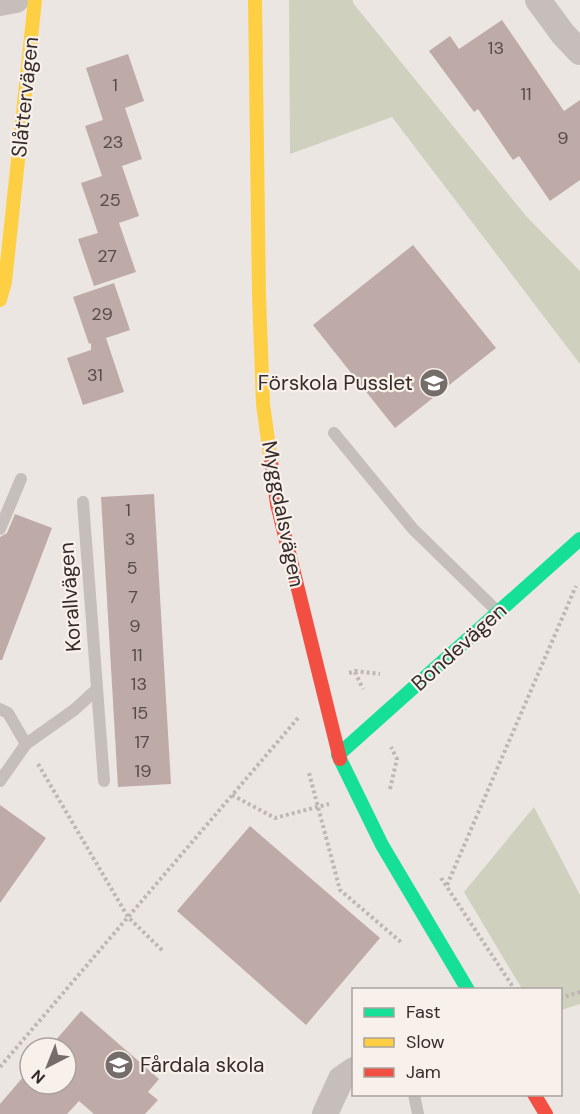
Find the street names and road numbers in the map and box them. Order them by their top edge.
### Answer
street label: Slåttervägen [5,35,45,159]
street label: Myggdalsvägen [255,439,311,589]
street label: Korallvägen [52,541,88,653]
street label: Bondevägen [405,597,513,697]

